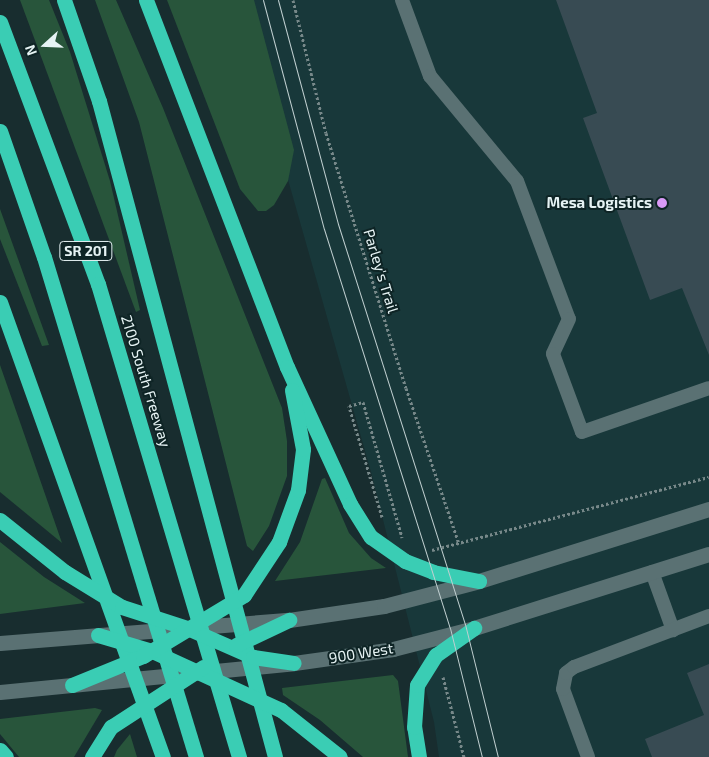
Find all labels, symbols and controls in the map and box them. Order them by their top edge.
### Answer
north arrow [20,20,70,70]
text: N [21,43,40,58]
place label: Mesa Logistics [546,194,652,212]
marker: Mesa Logistics [656,197,668,209]
street label: Parley's Trail [360,227,402,315]
road number: SR 201 [58,240,114,262]
street label: 2100 South Freeway [117,313,175,449]
street label: 900 West [327,639,395,667]

